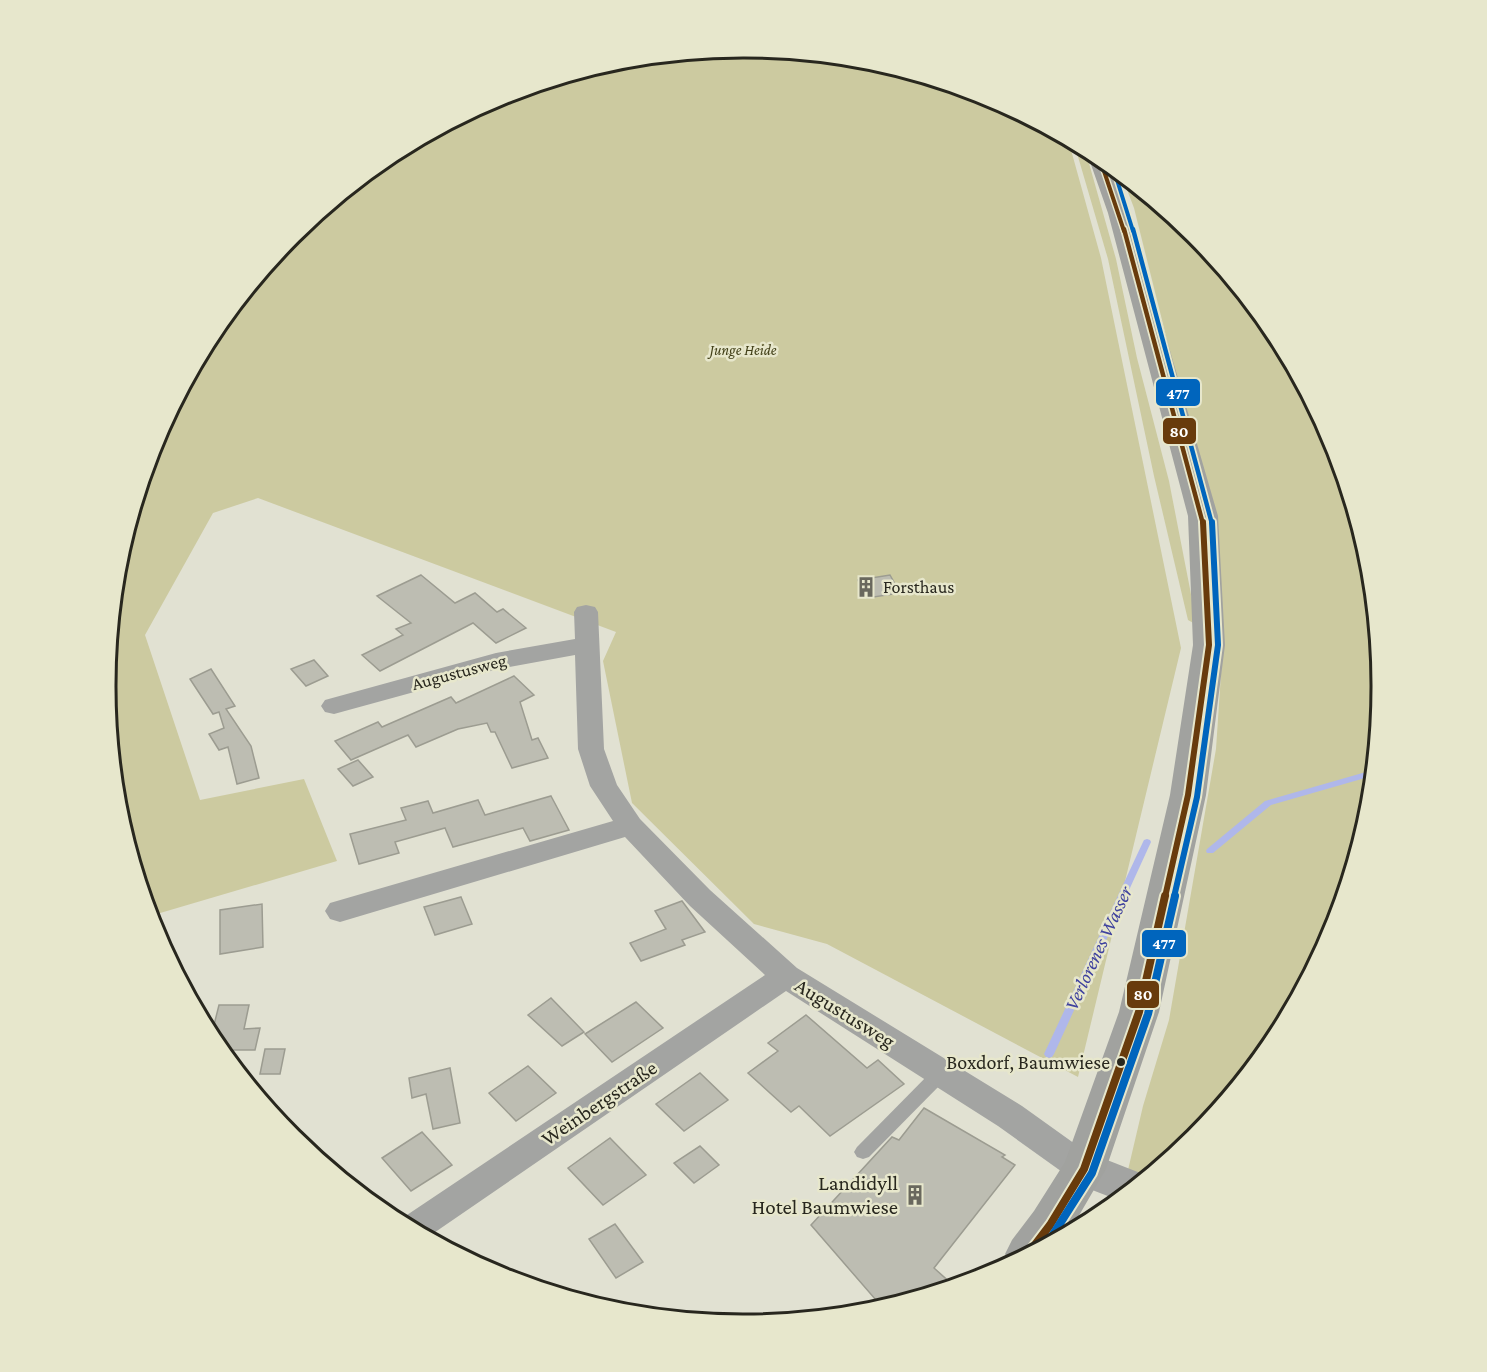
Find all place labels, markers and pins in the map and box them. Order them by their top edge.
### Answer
building icon: Forsthaus [854,575,878,599]
place label: Forsthaus [883,577,954,597]
place label: Boxdorf, Baumwiese [946,1051,1110,1073]
marker: Boxdorf, Baumwiese [1115,1056,1127,1068]
place label: Landidyll Hotel Baumwiese [751,1171,898,1219]
building icon: Landidyll Hotel Baumwiese [903,1183,927,1207]

